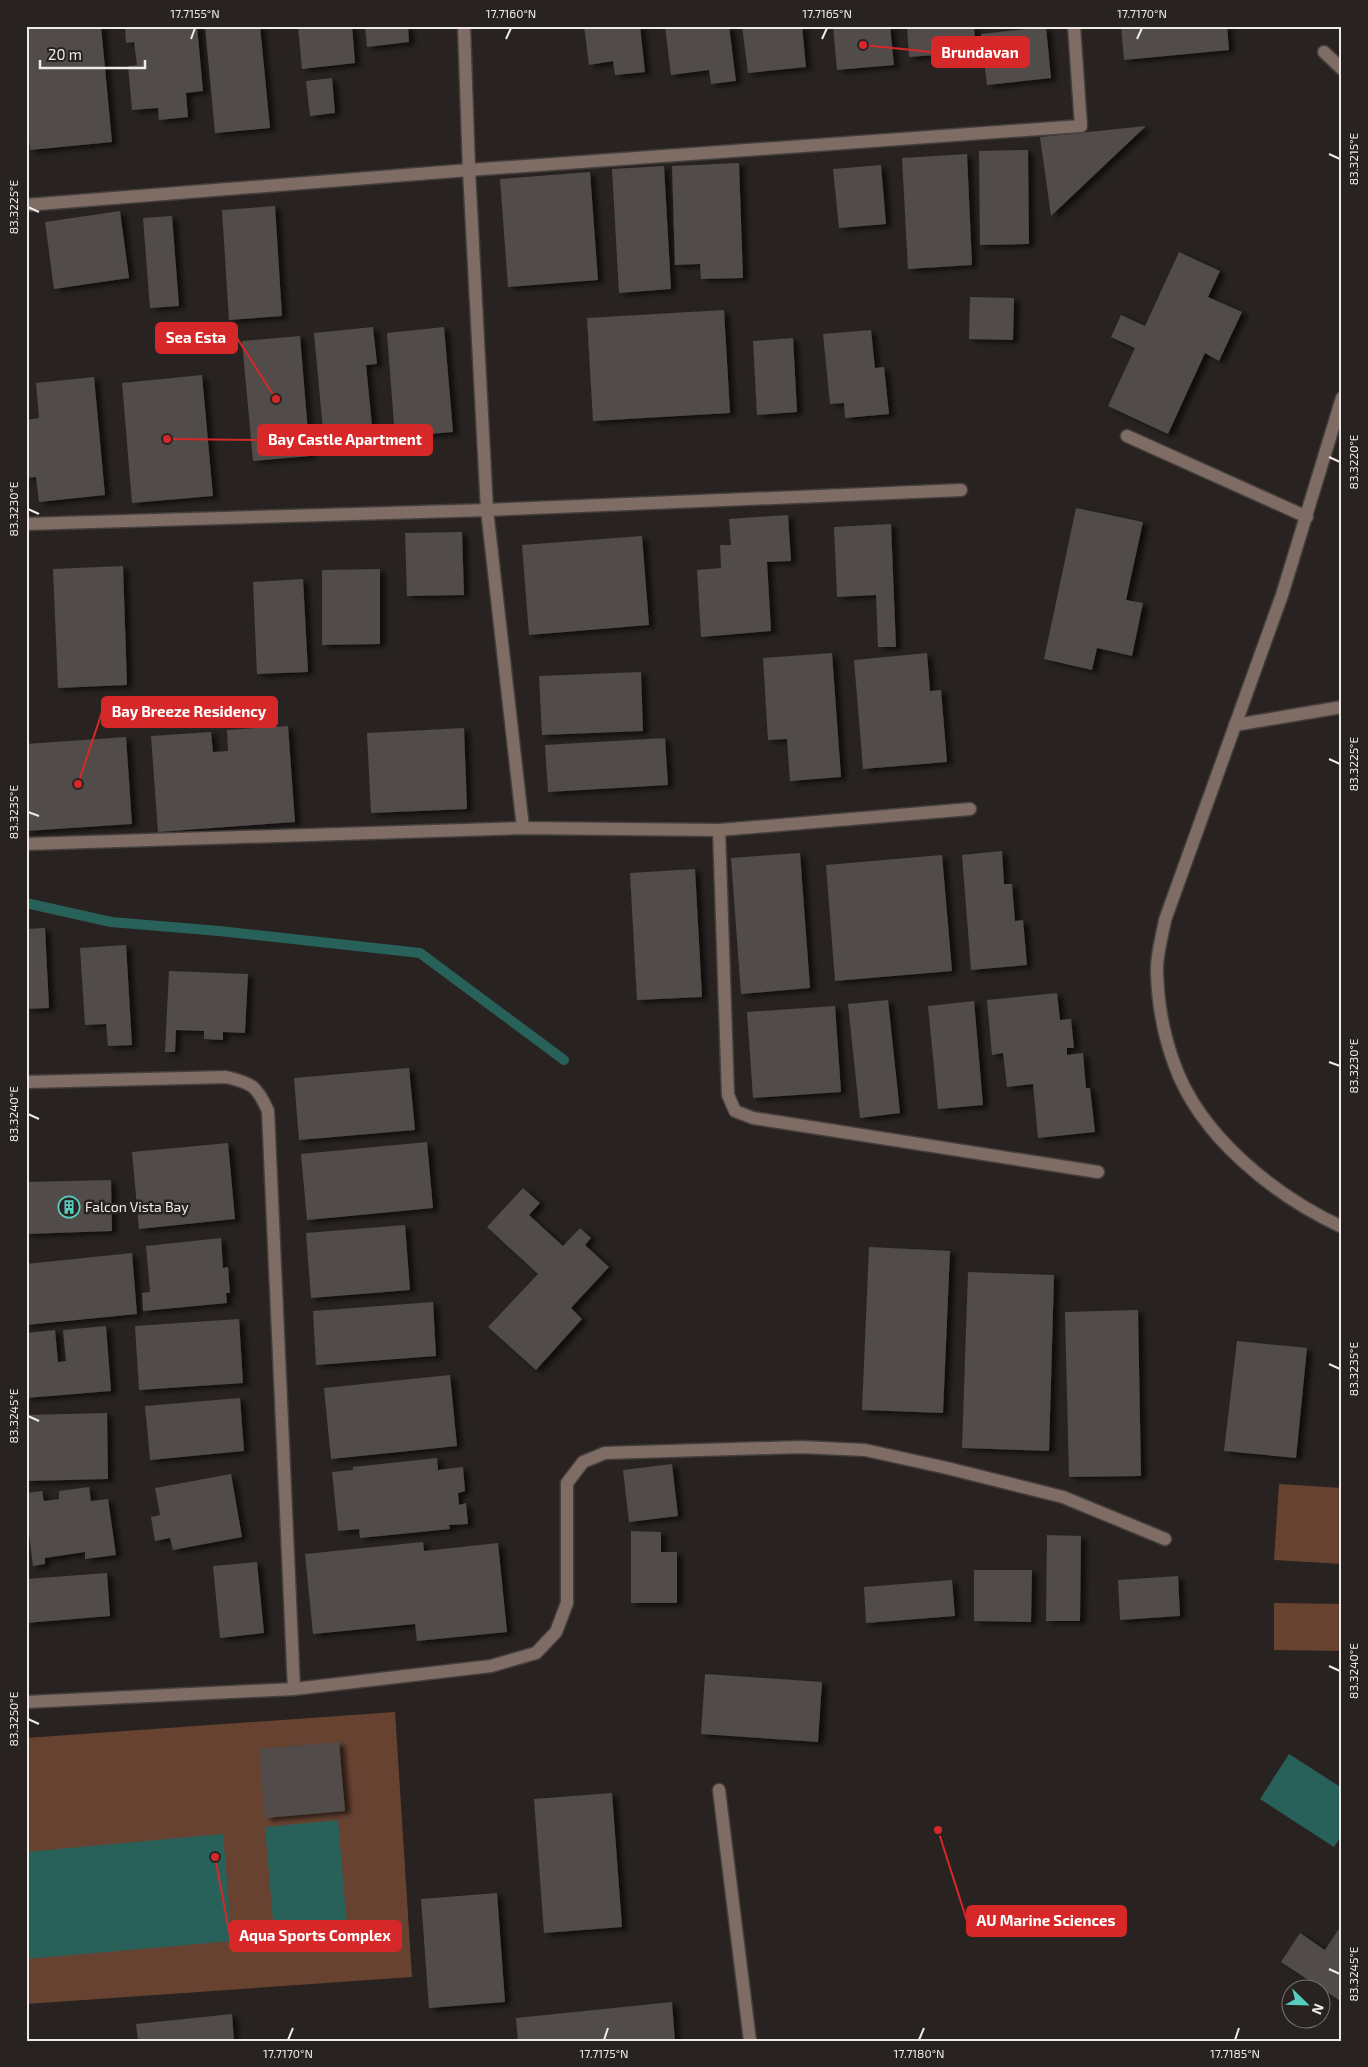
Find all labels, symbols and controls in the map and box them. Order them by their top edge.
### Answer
text: 17.7155°N [170,6,220,20]
text: 17.7160°N [486,6,536,20]
text: 17.7165°N [802,6,852,20]
text: 17.7170°N [1117,6,1167,20]
callout: Brundavan [932,37,1029,67]
scale bar [40,38,145,70]
text: Brundavan [941,43,1019,61]
text: 20 m [48,45,82,63]
text: 83.3215°E [1346,133,1360,185]
text: 83.3225°E [6,180,20,234]
callout: Sea Esta [156,323,237,353]
text: Sea Esta [166,328,226,346]
callout: Bay Castle Apartment [258,425,432,455]
text: Bay Castle Apartment [268,430,422,449]
text: 83.3220°E [1346,434,1360,490]
text: 83.3230°E [6,481,20,537]
callout: Bay Breeze Residency [102,697,277,727]
text: Bay Breeze Residency [112,702,267,721]
text: 83.3225°E [1346,737,1360,791]
text: 83.3235°E [6,785,20,839]
text: 83.3230°E [1346,1038,1360,1094]
text: 83.3240°E [6,1086,20,1142]
building icon: Falcon Vista Bay [57,1195,81,1219]
place label: Falcon Vista Bay [85,1198,189,1215]
text: 83.3235°E [1346,1342,1360,1396]
text: 83.3245°E [6,1388,20,1444]
text: 83.3240°E [1346,1643,1360,1699]
text: 83.3250°E [6,1691,20,1746]
callout: AU Marine Sciences [967,1906,1126,1936]
text: AU Marine Sciences [977,1911,1115,1929]
callout: Aqua Sports Complex [230,1921,401,1951]
text: Aqua Sports Complex [239,1926,391,1944]
text: 83.3245°E [1346,1946,1360,2002]
north arrow [1280,1980,1330,2030]
text: N [1309,2001,1328,2017]
text: 17.7170°N [263,2046,313,2060]
text: 17.7175°N [580,2046,629,2060]
text: 17.7180°N [894,2046,944,2060]
text: 17.7185°N [1210,2046,1260,2060]

